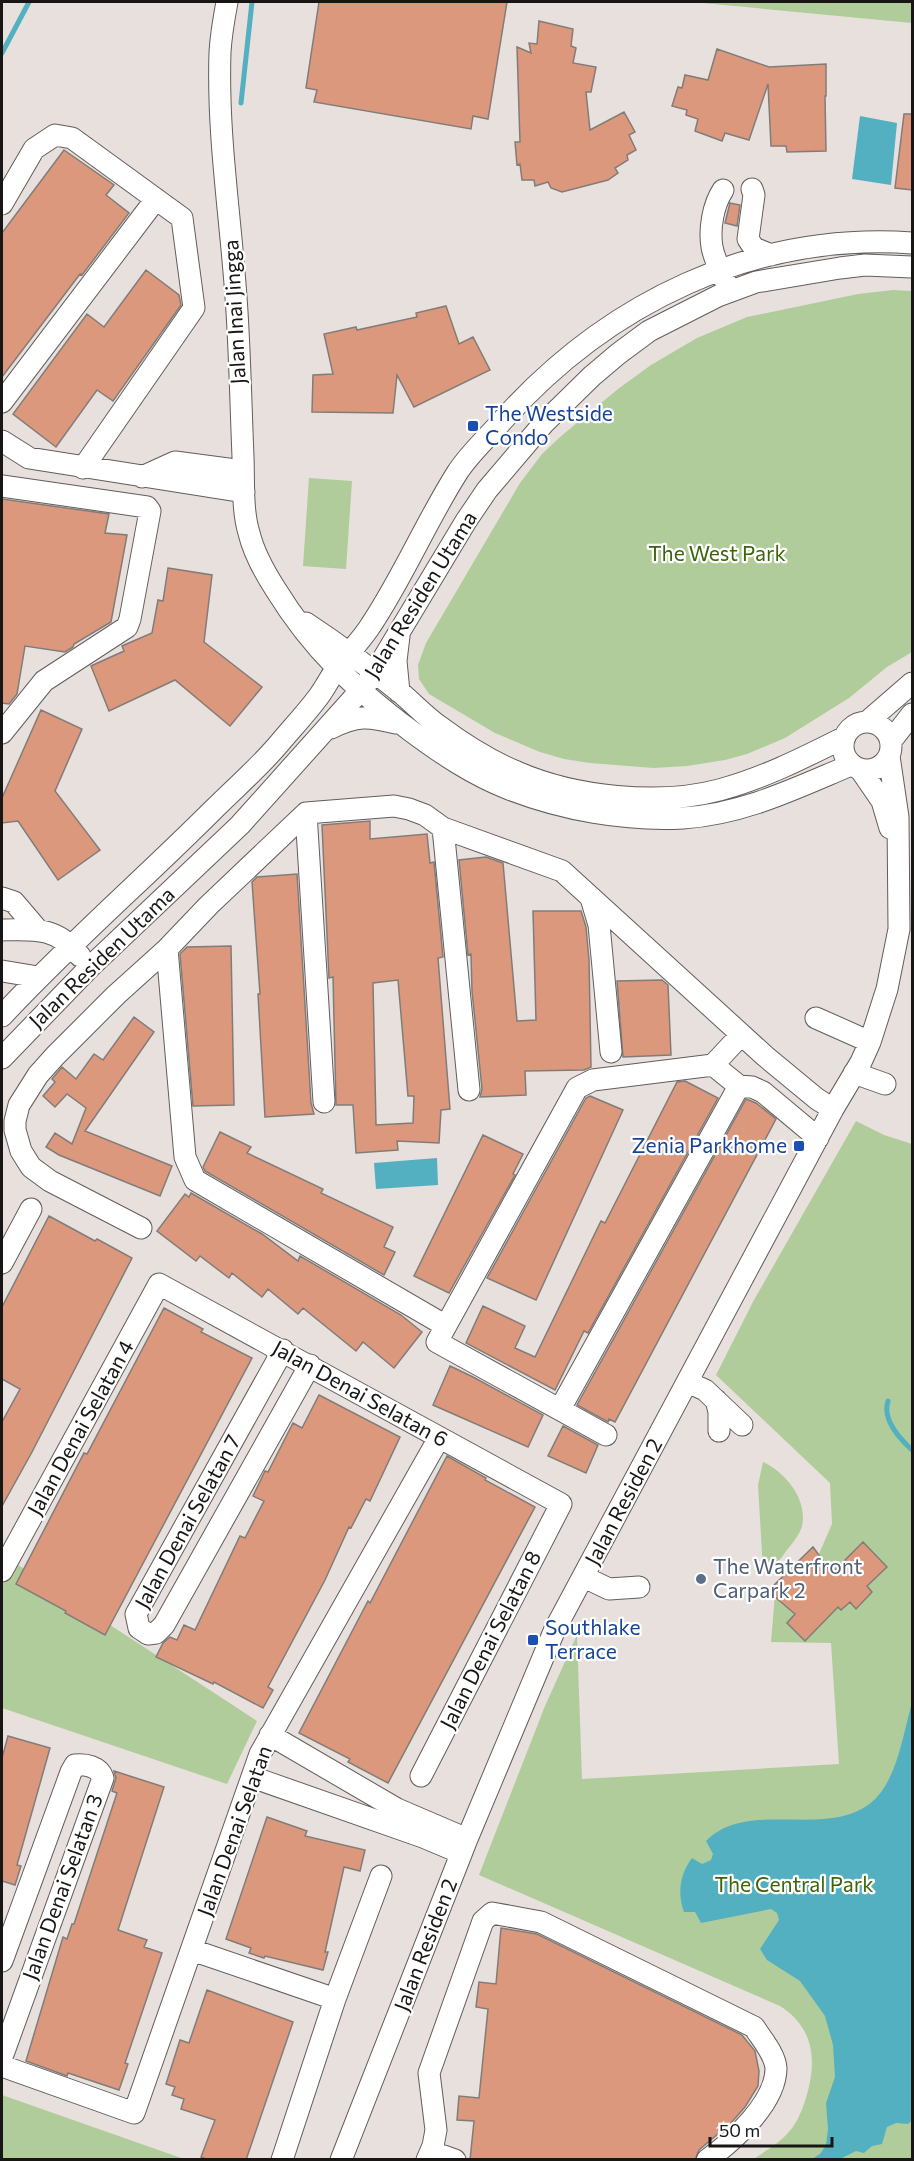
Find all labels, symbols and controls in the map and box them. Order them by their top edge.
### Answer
street label: Jalan Inai Jingga [217,239,250,385]
place label: The Westside Condo [485,400,613,449]
marker: The Westside Condo [466,419,480,433]
street label: Jalan Residen Utama [358,506,481,682]
park label: The West Park [648,540,786,565]
street label: Jalan Residen Utama [23,881,179,1033]
place label: Zenia Parkhome [631,1132,787,1157]
marker: Zenia Parkhome [792,1139,806,1153]
street label: Jalan Denai Selatan 6 [269,1334,453,1451]
street label: Jalan Denai Selatan 4 [21,1335,138,1519]
street label: Jalan Denai Selatan 7 [129,1430,245,1613]
street label: Jalan Residen 2 [579,1434,667,1569]
street label: Jalan Denai Selatan 8 [434,1546,545,1733]
place label: The Waterfront Carpark 2 [713,1553,862,1602]
marker: The Waterfront Carpark 2 [694,1572,708,1586]
place label: Southlake Terrace [545,1614,641,1663]
marker: Southlake Terrace [526,1633,540,1647]
street label: Jalan Denai Selatan [191,1742,276,1919]
street label: Jalan Denai Selatan 3 [16,1790,107,1983]
park label: The Central Park [714,1871,874,1896]
street label: Jalan Residen 2 [388,1875,461,2014]
scale bar [710,2110,832,2148]
text: 50 m [719,2119,760,2141]

